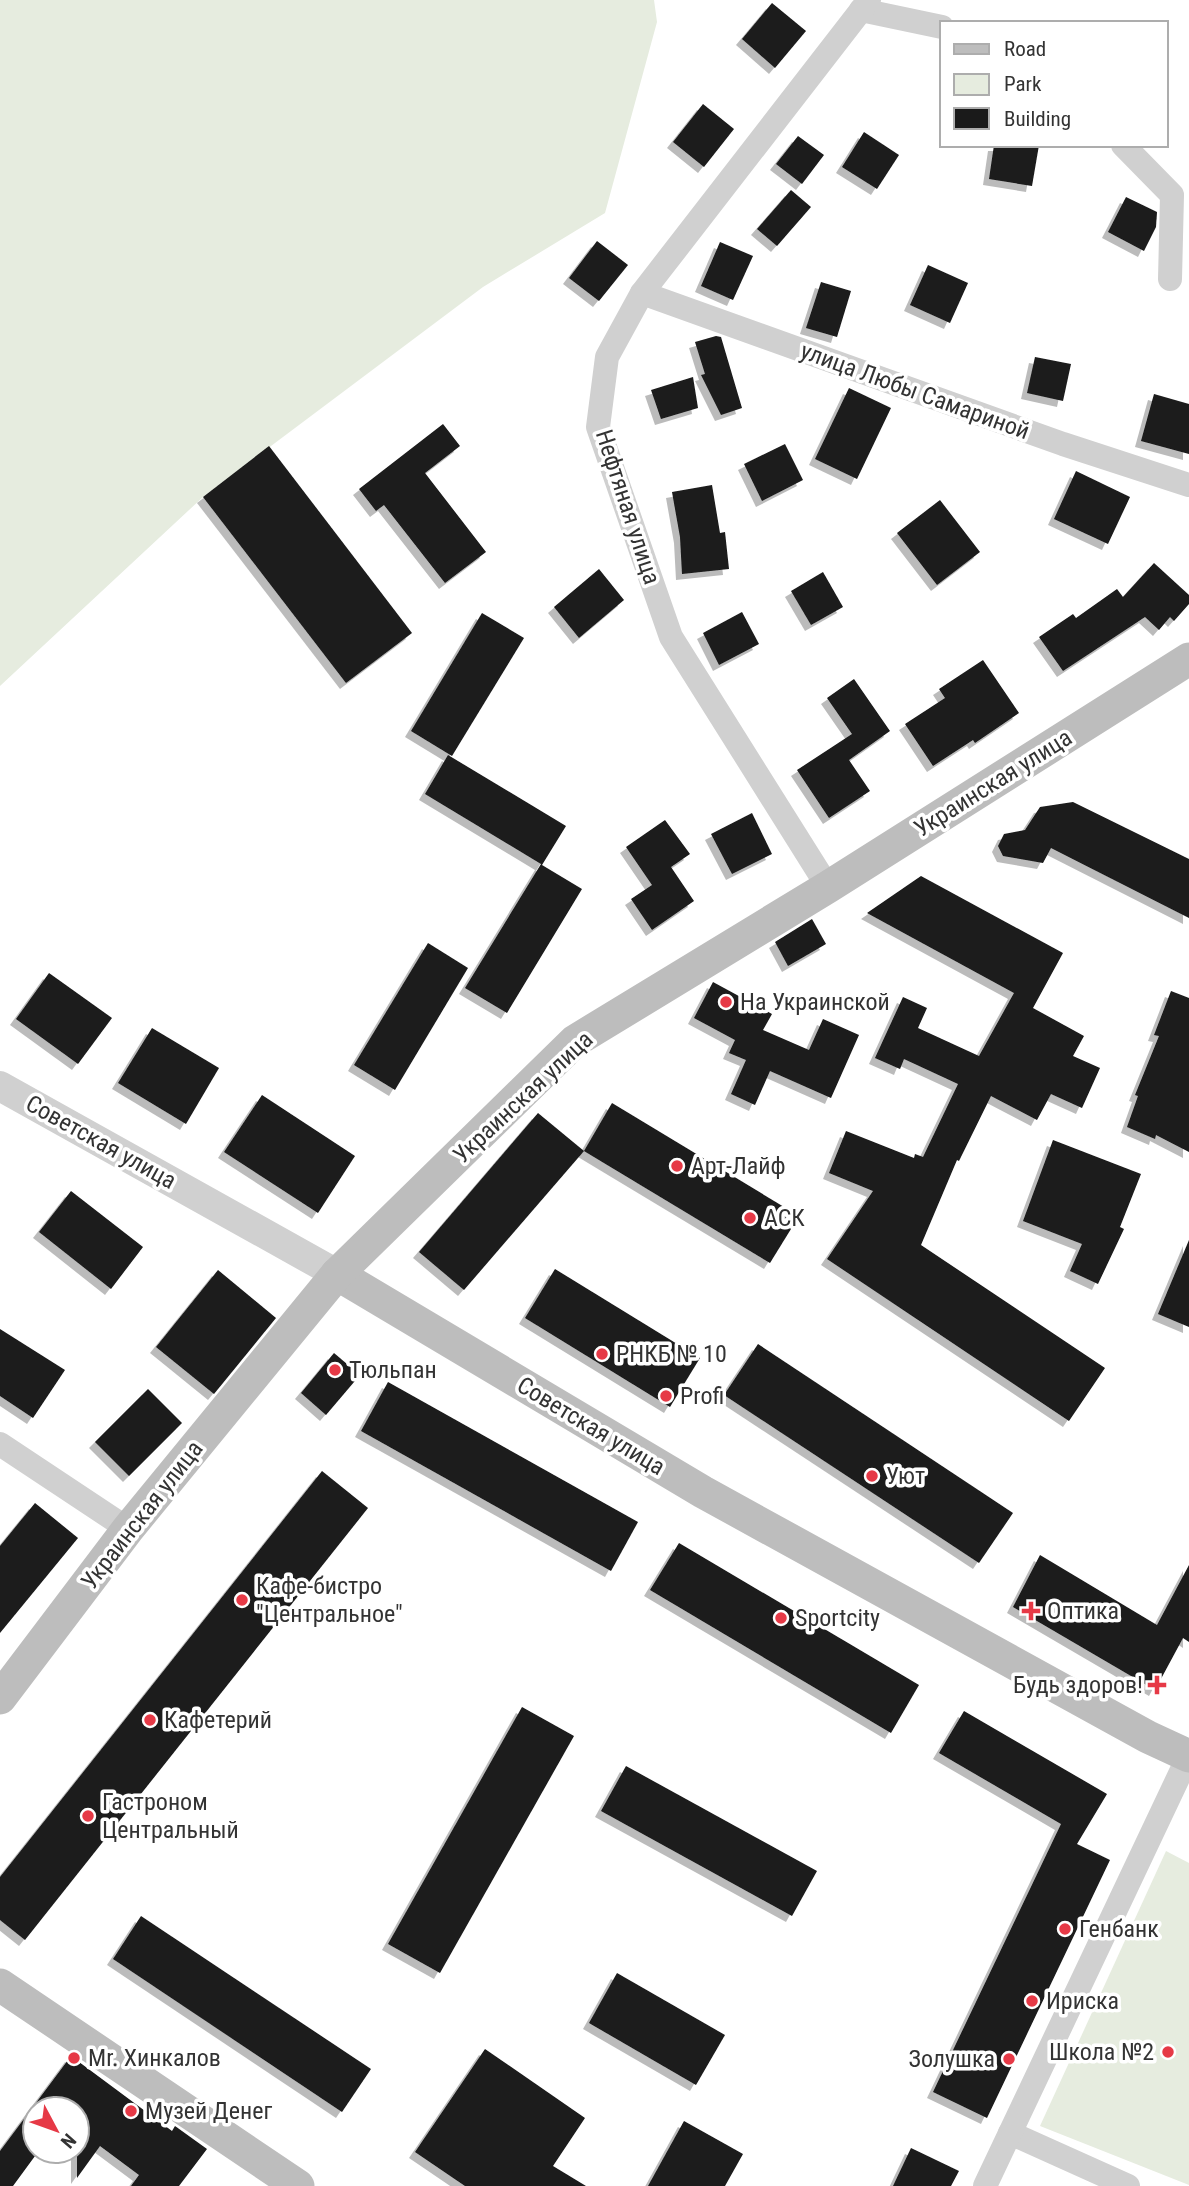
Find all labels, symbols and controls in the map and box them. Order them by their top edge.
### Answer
legend [940,21,1168,147]
text: Road [1004,37,1046,61]
text: Park [1004,72,1042,96]
text: Building [1004,107,1071,131]
street label: улица Любы Самариной [797,337,1033,445]
street label: Нефтяная улица [590,426,666,588]
street label: Украинская улица [909,723,1077,843]
place label: На Украинской [740,988,890,1016]
marker: На Украинской [718,994,734,1010]
street label: Украинская улица [447,1025,599,1169]
street label: Советская улица [21,1089,181,1195]
place label: Арт-Лайф [691,1152,786,1180]
marker: Арт-Лайф [669,1158,685,1174]
place label: АСК [764,1204,805,1232]
marker: АСК [742,1210,758,1226]
place label: РНКБ № 10 [616,1340,727,1368]
marker: РНКБ № 10 [594,1346,610,1362]
place label: Тюльпан [349,1356,437,1384]
marker: Тюльпан [327,1362,343,1378]
street label: Советская улица [512,1371,670,1481]
place label: Profi [680,1382,724,1410]
marker: Profi [658,1388,674,1404]
street label: Украинская улица [75,1435,209,1595]
place label: Уют [886,1462,925,1490]
marker: Уют [864,1468,880,1484]
place label: Кафе‐бистро "Центральное" [256,1572,403,1628]
marker: Кафе‐бистро "Центральное" [234,1592,250,1608]
place label: Оптика [1047,1597,1119,1625]
marker: Оптика [1021,1601,1041,1621]
place label: Sportcity [795,1604,880,1632]
marker: Sportcity [773,1610,789,1626]
place label: Будь здоров! [1013,1671,1143,1699]
marker: Будь здоров! [1149,1677,1165,1693]
place label: Кафетерий [164,1706,272,1734]
marker: Кафетерий [142,1712,158,1728]
place label: Гастроном Центральный [102,1788,239,1844]
marker: Гастроном Центральный [80,1808,96,1824]
place label: Генбанк [1079,1915,1159,1943]
marker: Генбанк [1057,1921,1073,1937]
place label: Ириска [1046,1987,1119,2015]
marker: Ириска [1024,1993,1040,2009]
place label: Школа №2 [1049,2038,1154,2066]
place label: Mr. Хинкалов [88,2044,221,2072]
marker: Школа №2 [1160,2044,1176,2060]
place label: Золушка [909,2045,995,2073]
marker: Mr. Хинкалов [66,2050,82,2066]
marker: Золушка [1001,2051,1017,2067]
north arrow [21,2095,91,2165]
place label: Музей Денег [145,2097,272,2125]
marker: Музей Денег [123,2103,139,2119]
text: N [56,2129,81,2153]

